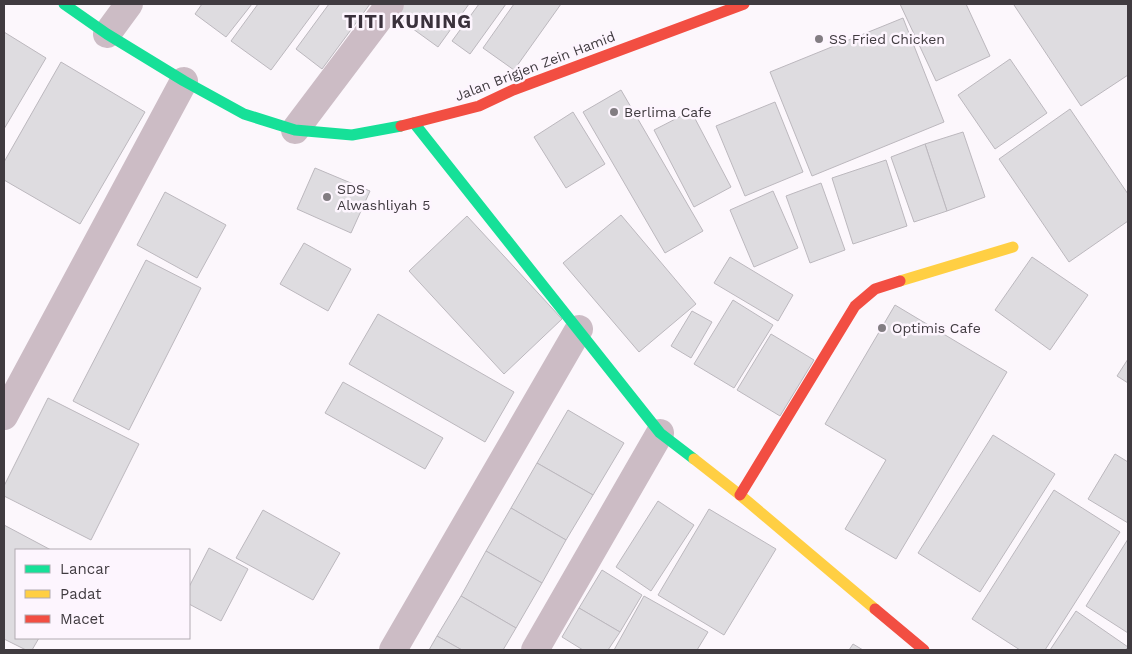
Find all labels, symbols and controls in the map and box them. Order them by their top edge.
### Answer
district label: TITI KUNING [344,10,472,33]
street label: Jalan Brigjen Zein Hamid [453,28,617,104]
place label: SS Fried Chicken [829,31,945,47]
marker: SS Fried Chicken [813,33,825,45]
place label: Berlima Cafe [624,104,712,120]
marker: Berlima Cafe [608,106,620,118]
place label: SDS Alwashliyah 5 [337,181,430,213]
marker: SDS Alwashliyah 5 [321,191,333,203]
place label: Optimis Cafe [892,320,981,336]
marker: Optimis Cafe [876,322,888,334]
legend [15,549,190,639]
text: Lancar [60,560,110,578]
text: Padat [60,585,102,603]
text: Macet [60,610,105,628]

